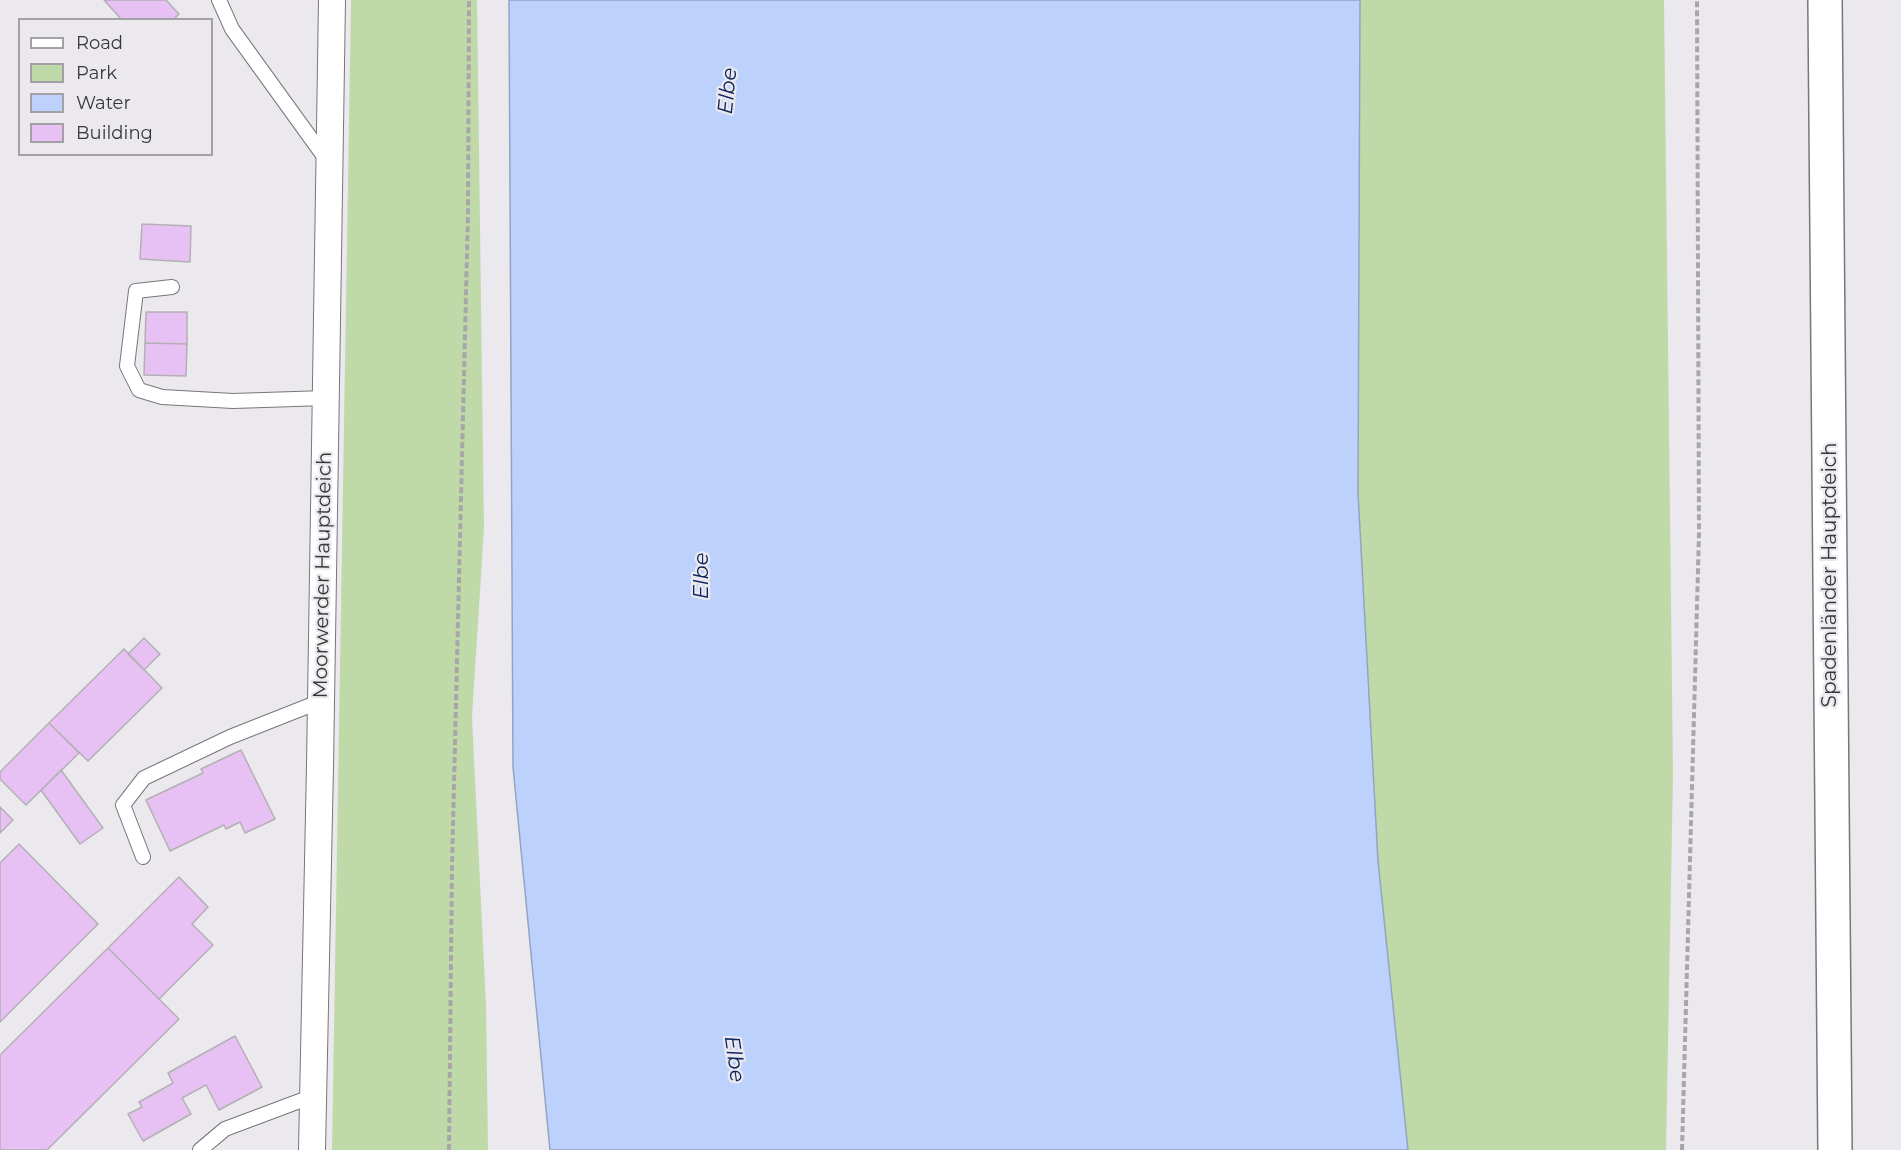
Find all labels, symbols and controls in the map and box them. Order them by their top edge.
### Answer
legend [18,18,213,156]
text: Road [76,32,123,54]
text: Park [76,62,117,84]
water label: Elbe [713,67,743,115]
text: Water [76,92,131,114]
text: Building [76,122,153,144]
street label: Spadenländer Hauptdeich [1818,443,1842,707]
street label: Moorwerder Hauptdeich [309,451,337,699]
water label: Elbe [689,553,715,599]
water label: Elbe [718,1034,750,1084]

